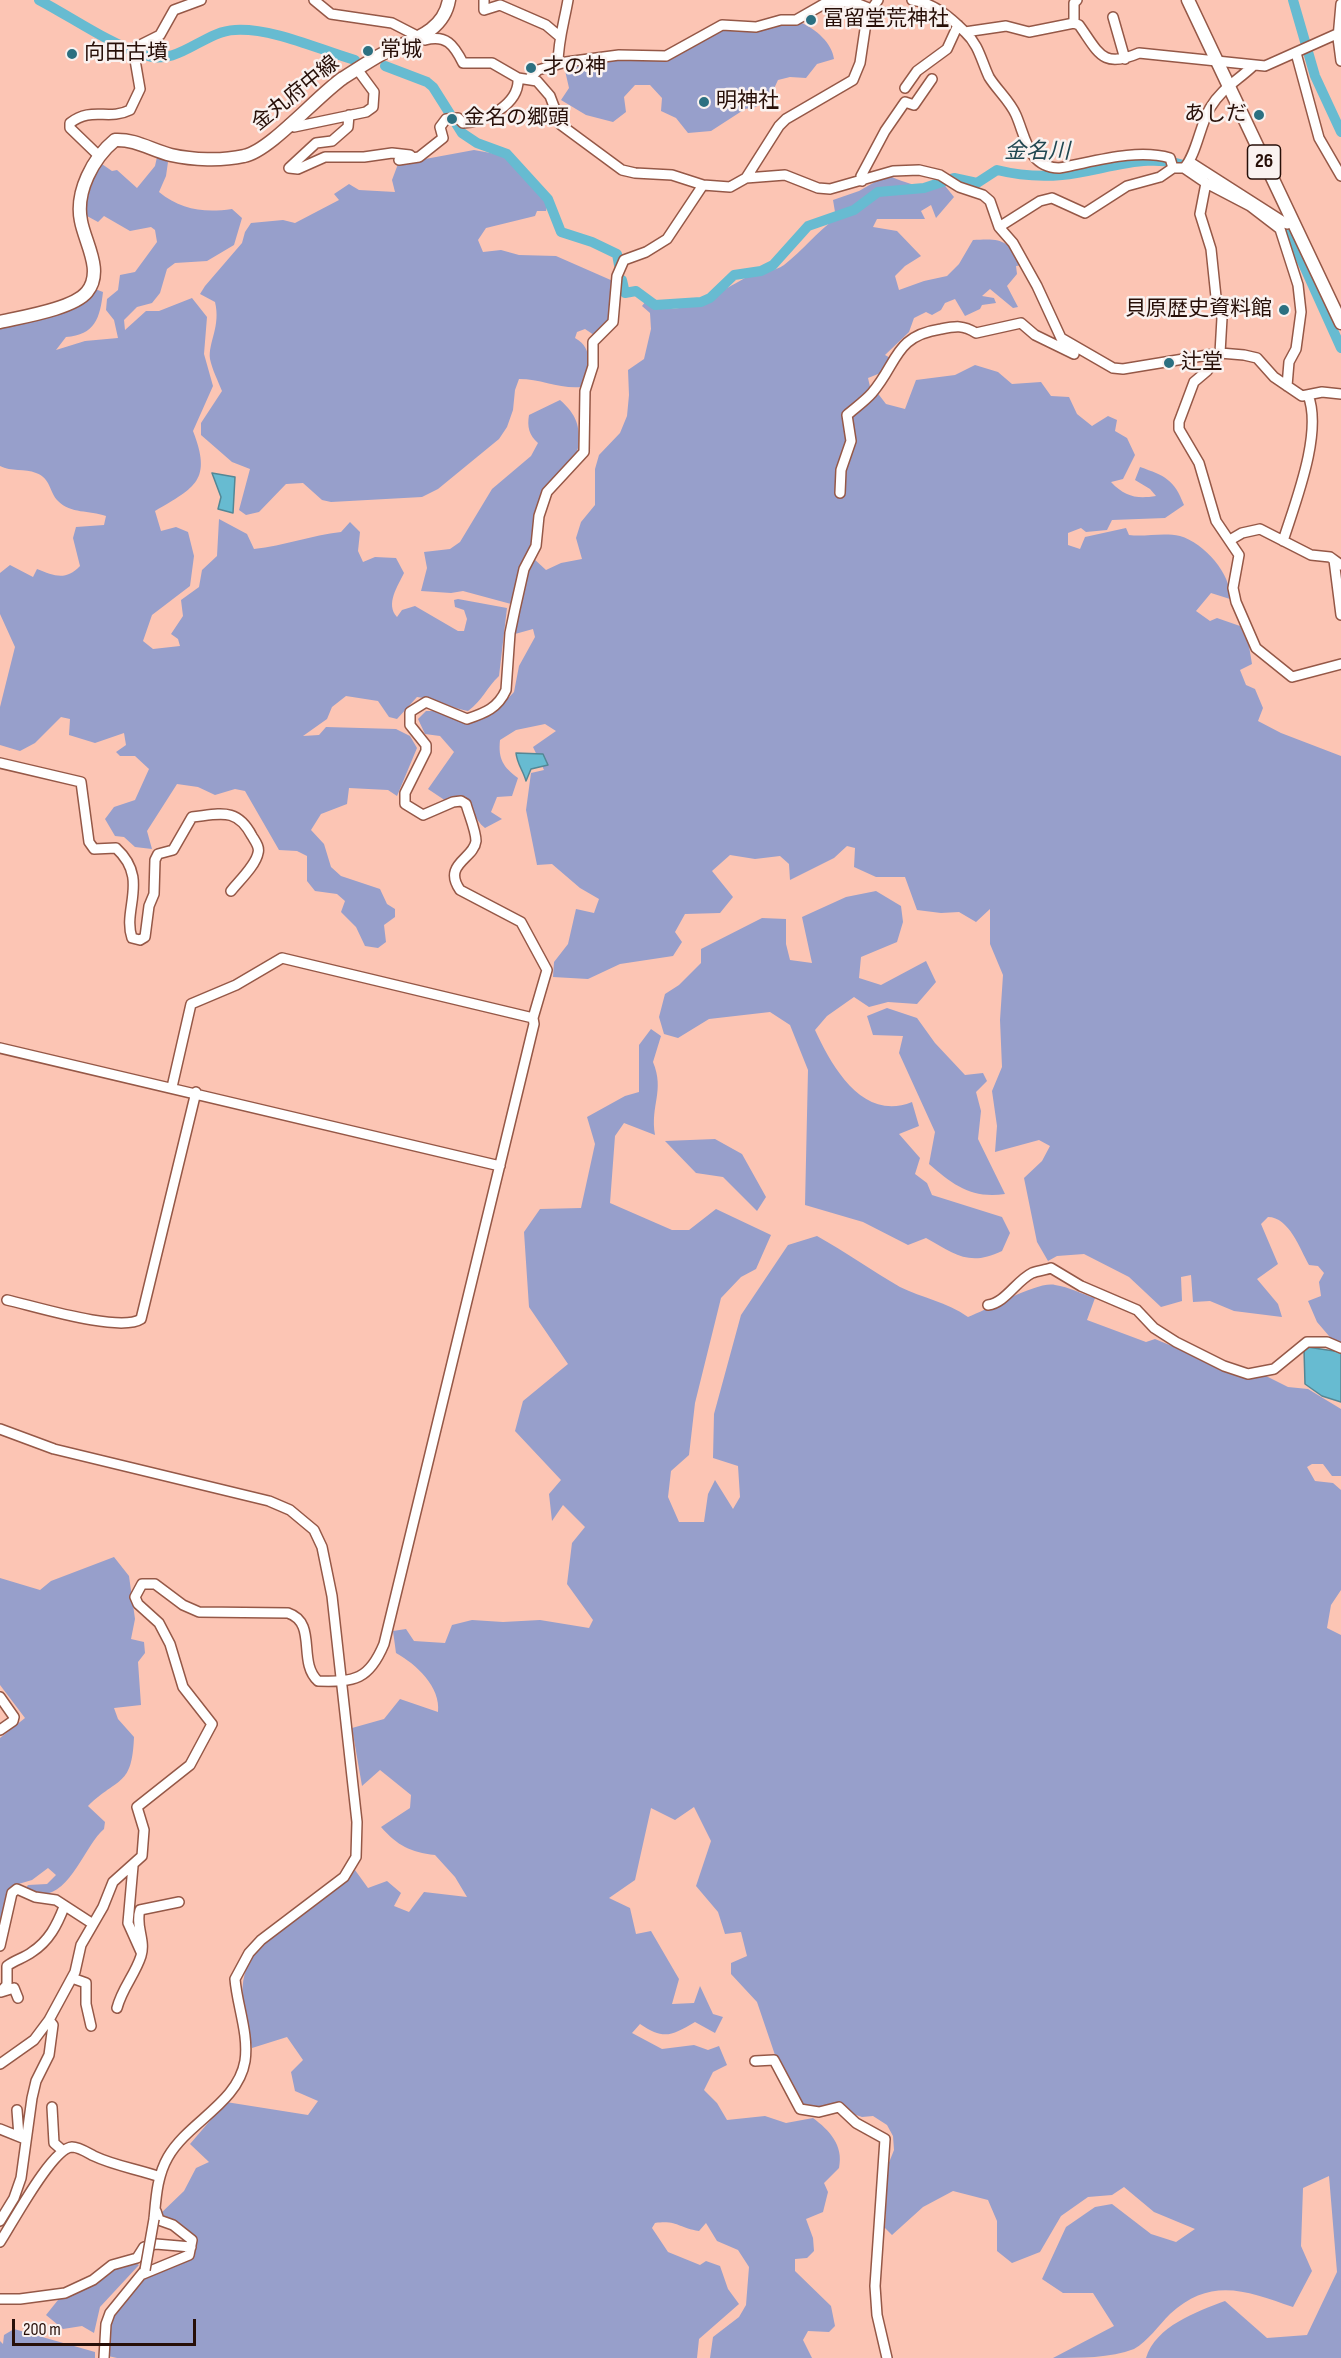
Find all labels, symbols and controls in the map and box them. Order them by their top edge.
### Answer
place label: 冨留堂荒神社 [823,7,949,33]
marker: 冨留堂荒神社 [804,13,818,27]
place label: 常城 [380,38,422,64]
place label: 向田古墳 [84,41,168,67]
marker: 常城 [361,44,375,58]
marker: 向田古墳 [65,47,79,61]
street label: 金丸府中線 [247,51,345,137]
place label: 才の神 [543,55,606,81]
marker: 才の神 [524,61,538,75]
place label: 明神社 [716,89,779,115]
marker: 明神社 [697,95,711,109]
place label: あしだ [1184,102,1247,128]
place label: 金名の郷頭 [464,106,569,132]
marker: あしだ [1252,108,1266,122]
marker: 金名の郷頭 [445,112,459,126]
water label: 金名川 [1004,139,1070,165]
road number: 26 [1248,145,1280,179]
place label: 貝原歴史資料館 [1125,297,1272,323]
marker: 貝原歴史資料館 [1277,303,1291,317]
place label: 辻堂 [1181,350,1223,376]
marker: 辻堂 [1162,356,1176,370]
scale bar [15,2307,200,2345]
text: 200 m [23,2319,61,2340]

